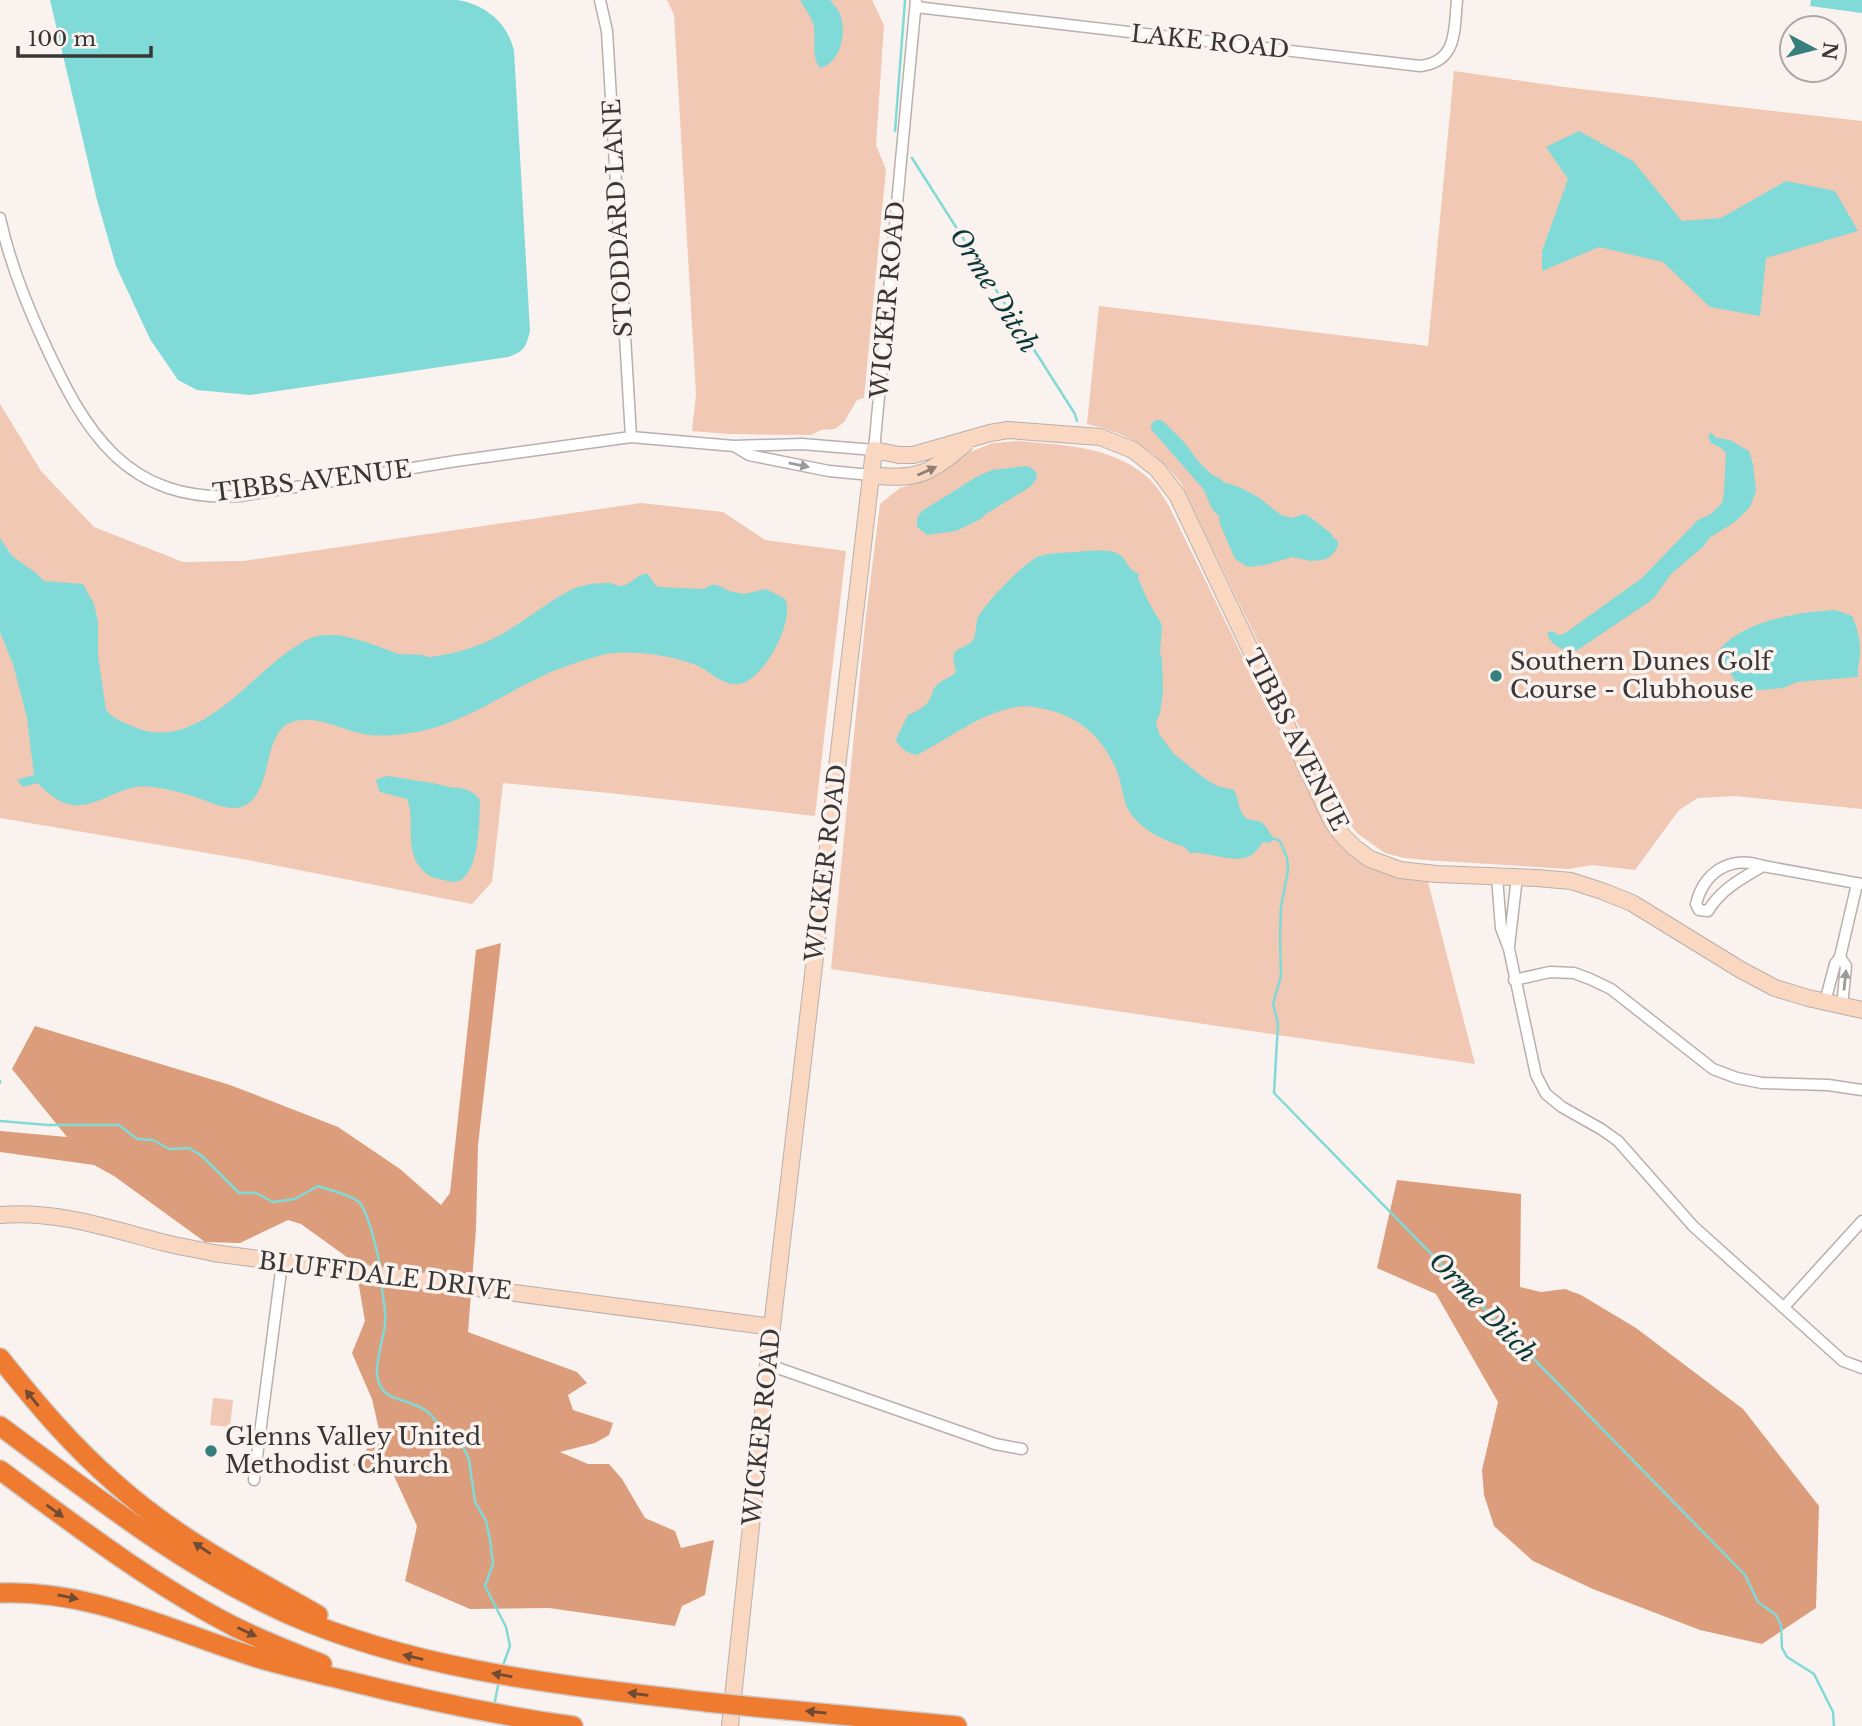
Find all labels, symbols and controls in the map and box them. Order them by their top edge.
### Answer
scale bar [18,14,150,58]
north arrow [1778,14,1848,84]
street label: LAKE ROAD [1129,19,1291,64]
text: 100 m [28,26,96,52]
text: N [1817,41,1842,61]
street label: STODDARD LANE [597,98,638,338]
street label: WICKER ROAD [864,200,911,401]
water label: Orme Ditch [943,222,1045,358]
street label: TIBBS AVENUE [211,454,413,507]
one-way arrow [788,459,810,470]
one-way arrow [917,465,937,477]
street label: TIBBS AVENUE [1238,644,1355,835]
place label: Southern Dunes Golf Course - Clubhouse [1510,647,1774,704]
marker: Southern Dunes Golf Course - Clubhouse [1488,668,1504,684]
street label: WICKER ROAD [799,763,852,964]
one-way arrow [1839,969,1850,991]
water label: Orme Ditch [1422,1245,1544,1369]
street label: BLUFFDALE DRIVE [257,1246,513,1305]
street label: WICKER ROAD [737,1327,786,1528]
one-way arrow [25,1389,40,1407]
place label: Glenns Valley United Methodist Church [225,1422,481,1479]
marker: Glenns Valley United Methodist Church [203,1443,219,1459]
one-way arrow [46,1504,64,1518]
one-way arrow [192,1541,212,1554]
one-way arrow [57,1592,79,1603]
one-way arrow [237,1626,257,1638]
one-way arrow [402,1651,424,1662]
one-way arrow [491,1669,513,1680]
one-way arrow [627,1688,649,1699]
one-way arrow [804,1707,826,1718]

